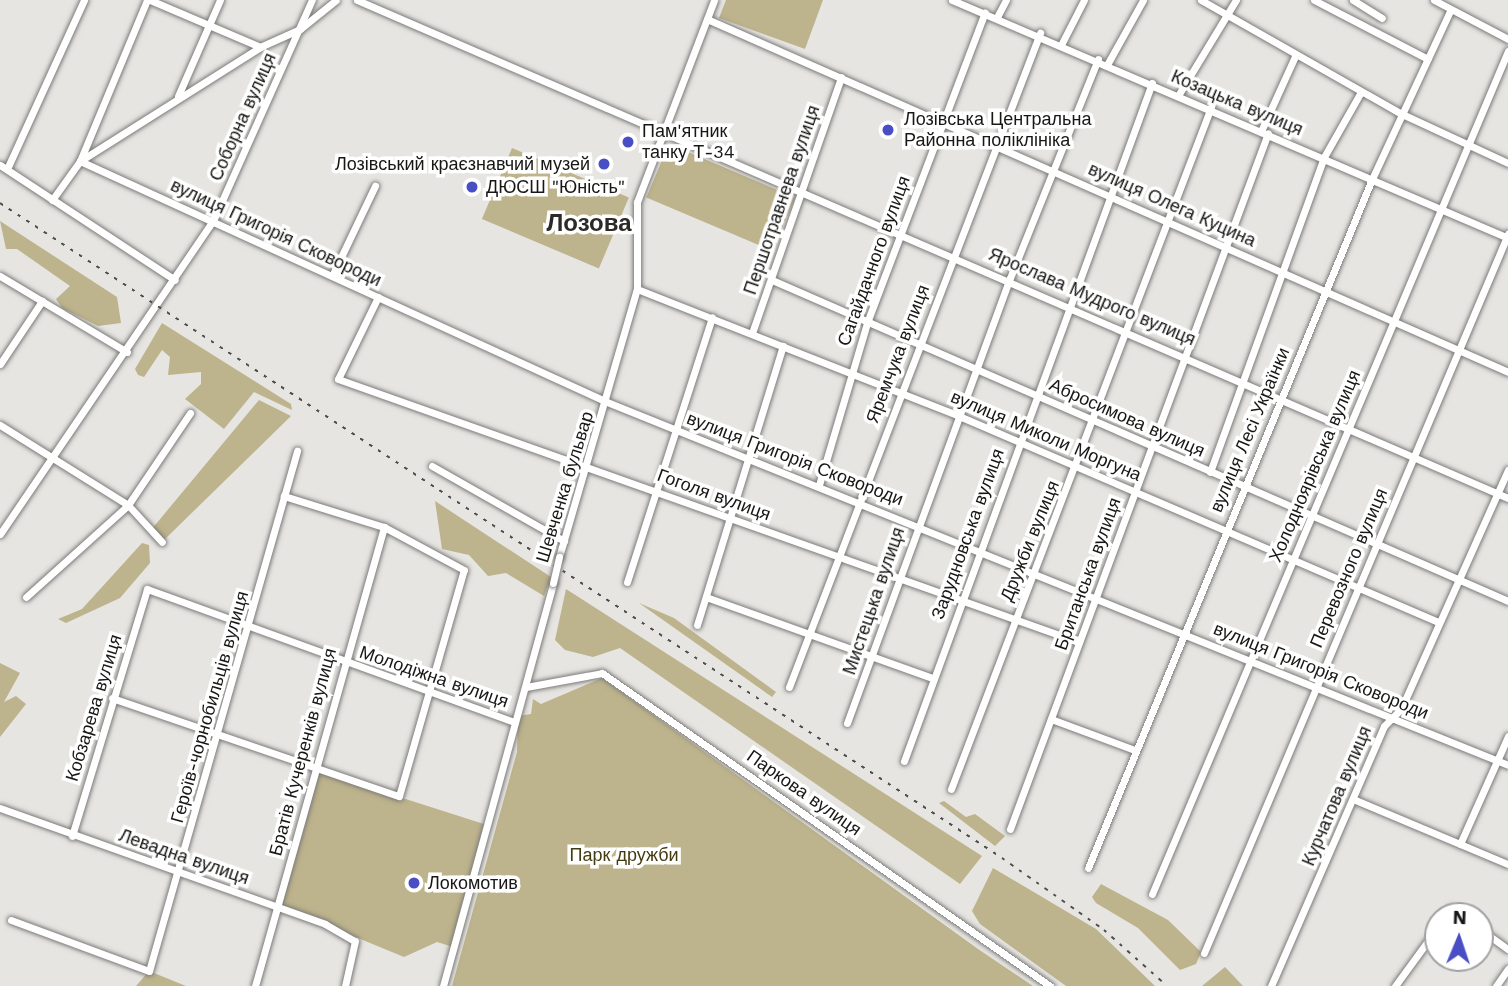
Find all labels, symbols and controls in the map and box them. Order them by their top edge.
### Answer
street label: Соборна вулиця [205,50,281,184]
street label: Козацька вулиця [1168,66,1306,140]
street label: Першотравнева вулиця [739,103,825,297]
place label: Лозівська Центральна Районна поліклініка [904,109,1091,152]
marker: Лозівська Центральна Районна поліклініка [878,120,898,140]
place label: Пам'ятник танку Т-34 [642,121,735,164]
marker: Пам'ятник танку Т-34 [620,134,636,150]
place label: Лозівський краєзнавчий музей [335,153,590,175]
marker: Лозівський краєзнавчий музей [596,156,612,172]
street label: вулиця Олега Куцина [1085,158,1259,252]
street label: Сагайдачного вулиця [833,173,915,349]
street label: вулиця Григорія Сковороди [167,175,385,291]
place label: ДЮСШ "Юність" [486,176,625,198]
marker: ДЮСШ "Юність" [464,179,480,195]
district label: Лозова [547,210,631,238]
street label: Ярослава Мудрого вулиця [985,244,1199,350]
street label: Яремчука вулиця [862,282,934,426]
street label: вулиця Лесі Українки [1206,344,1294,516]
street label: Холодноярівська вулиця [1265,367,1365,565]
street label: Абросимова вулиця [1046,374,1208,462]
street label: вулиця Миколи Моргуна [948,386,1144,486]
street label: вулиця Григорія Сковороди [684,408,906,510]
street label: Шевченка бульвар [532,409,598,565]
street label: Зарудновська вулиця [927,446,1009,622]
street label: Гоголя вулиця [654,464,774,526]
street label: Дружби вулиця [996,477,1064,605]
street label: Перевозного вулиця [1306,485,1392,651]
street label: Британська вулиця [1050,495,1126,653]
street label: Мистецька вулиця [839,524,909,678]
street label: Героїв-чорнобильців вулиця [166,589,254,825]
street label: вулиця Григорія Сковороди [1210,618,1432,724]
street label: Кобзарева вулиця [61,632,127,784]
street label: Молодіжна вулиця [357,641,511,713]
street label: Братів Кучеренків вулиця [265,646,341,858]
street label: Курчатова вулиця [1298,723,1376,869]
street label: Паркова вулиця [743,745,865,841]
street label: Левадна вулиця [116,825,252,889]
park label: Парк дружби [569,844,679,866]
place label: Локомотив [428,872,518,894]
marker: Локомотив [406,875,422,891]
north arrow [1424,902,1494,972]
text: N [1452,906,1467,929]

